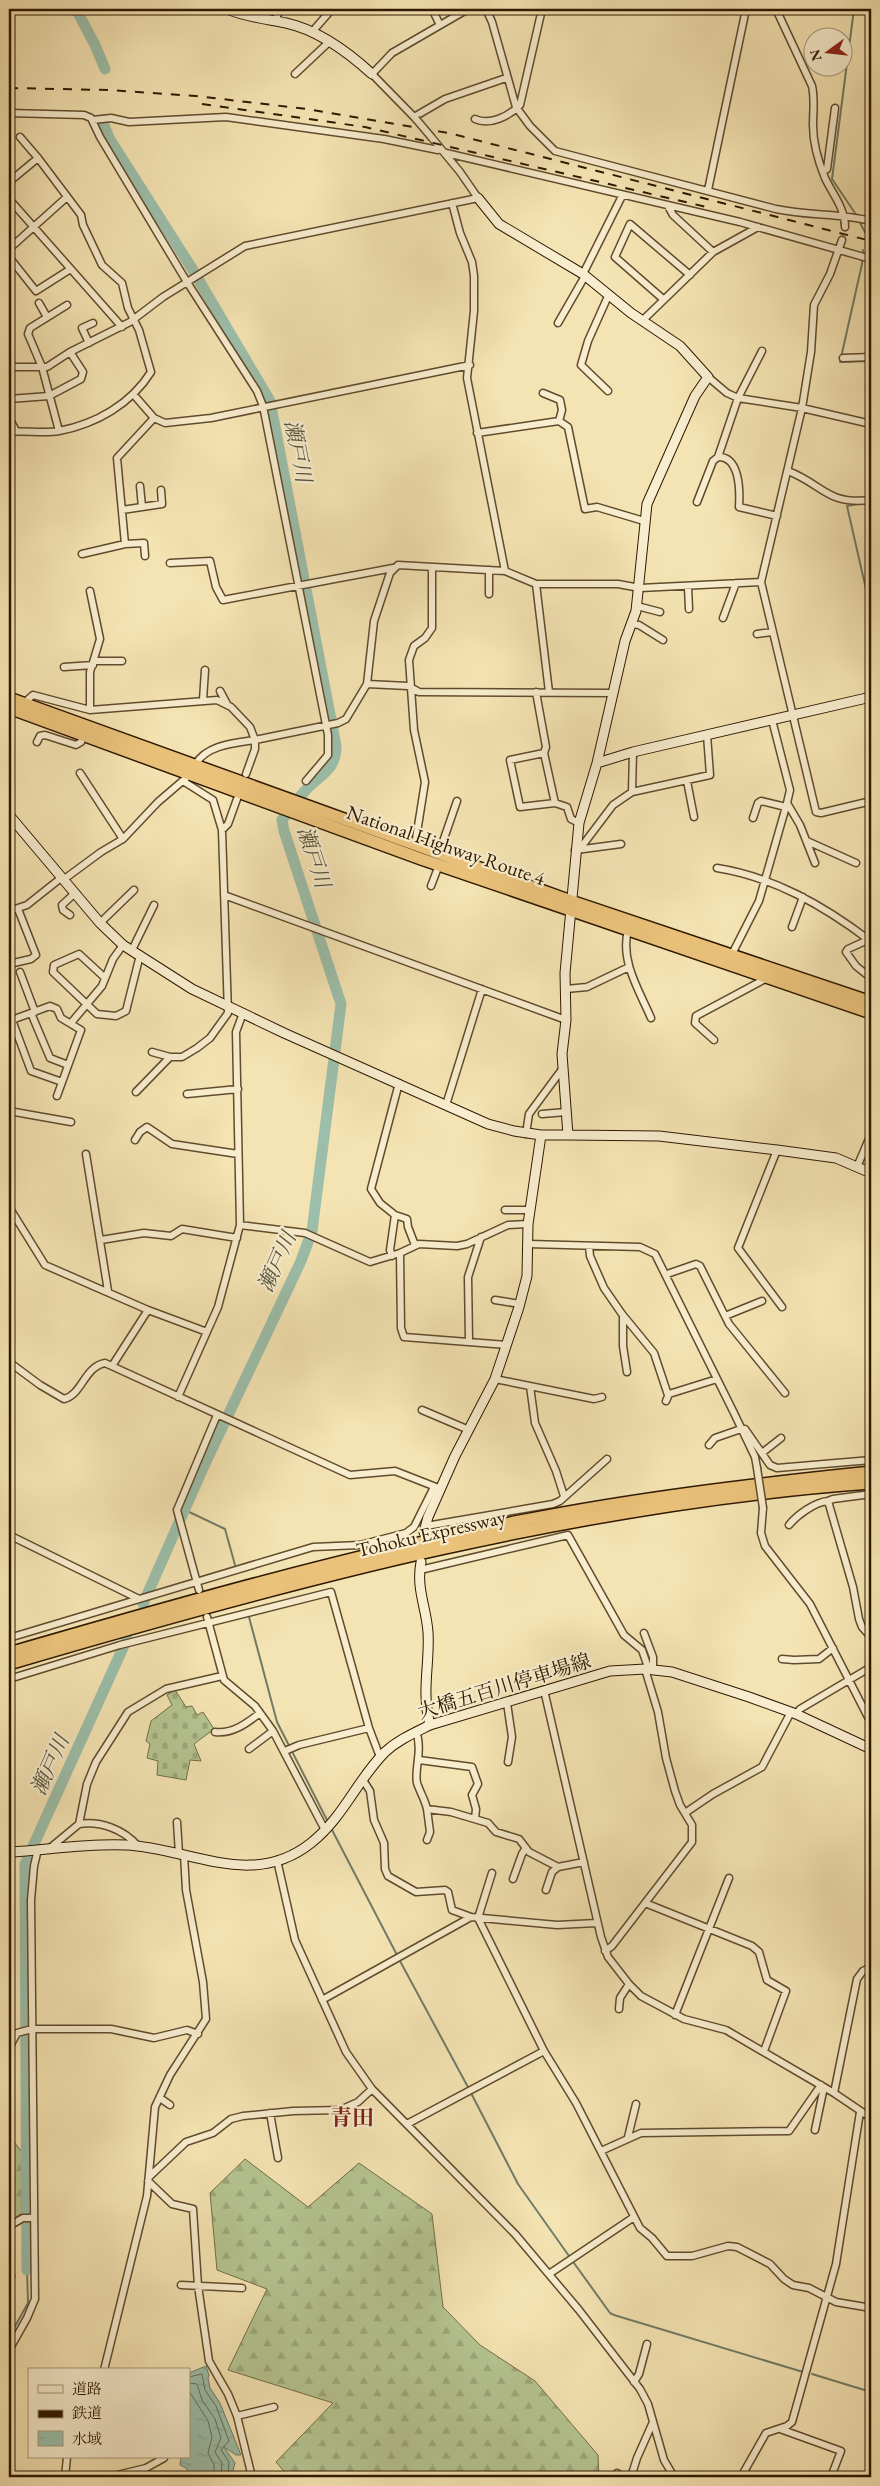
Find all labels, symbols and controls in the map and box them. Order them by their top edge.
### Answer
north arrow [802,28,852,78]
text: N [805,47,826,63]
water label: 瀬戸川 [279,417,318,486]
street label: National Highway Route 4 [343,799,549,891]
water label: 瀬戸川 [292,823,338,893]
water label: 瀬戸川 [251,1226,303,1296]
street label: Tohoku Expressway [354,1503,508,1563]
street label: 大橋五百川停車場線 [414,1647,594,1725]
water label: 瀬戸川 [24,1729,76,1799]
district label: 青田 [330,2103,374,2132]
legend [28,2368,190,2458]
text: 道路 [72,2379,102,2398]
text: 鉄道 [72,2403,102,2422]
text: 水域 [72,2429,102,2448]

